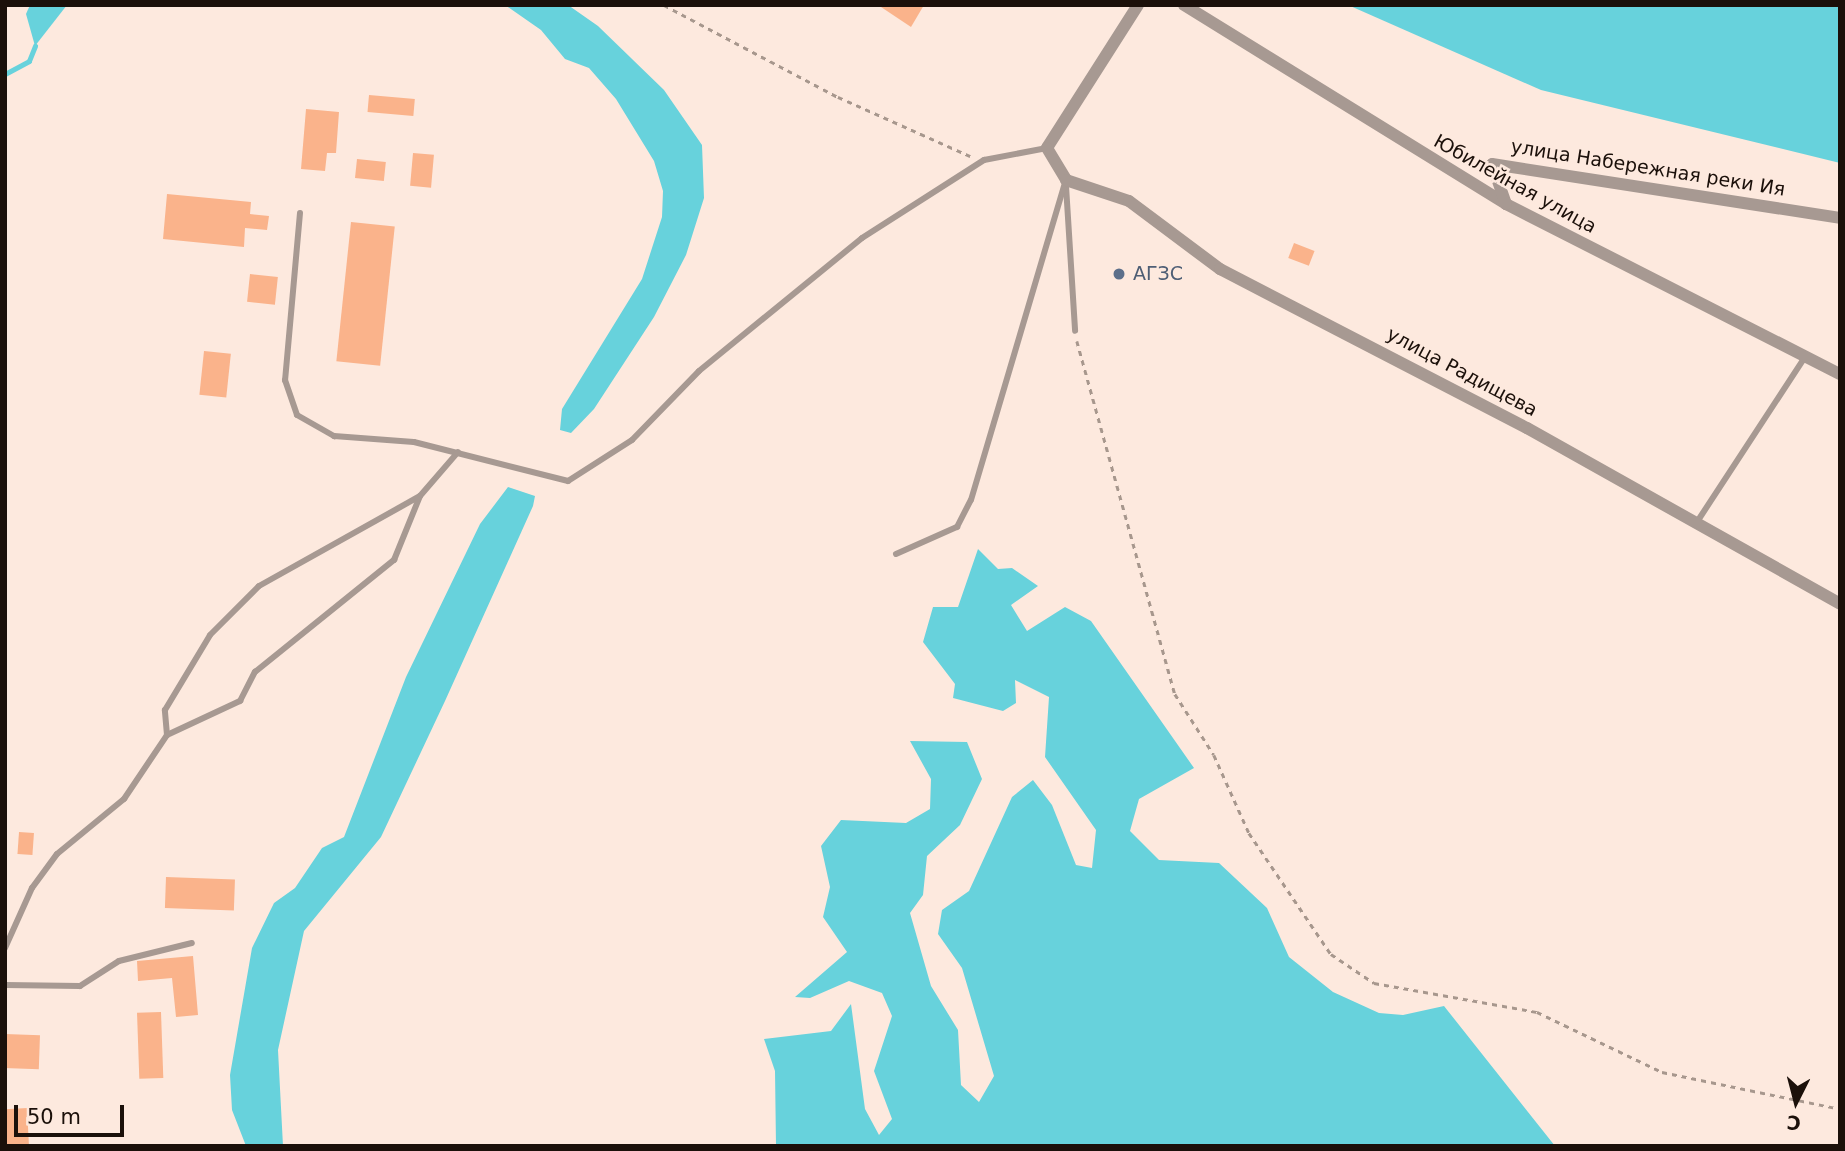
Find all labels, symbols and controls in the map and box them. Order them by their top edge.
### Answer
street label: Юбилейная улица [1430,130,1600,238]
street label: улица Набережная реки Ия [1509,135,1787,201]
place label: АГЗС [1133,263,1183,285]
marker: АГЗС [1111,266,1127,282]
street label: улица Радищева [1383,323,1541,421]
north arrow [1761,1067,1831,1137]
scale bar [18,1092,128,1136]
text: 50 m [27,1105,81,1129]
text: С [1786,1111,1802,1135]

